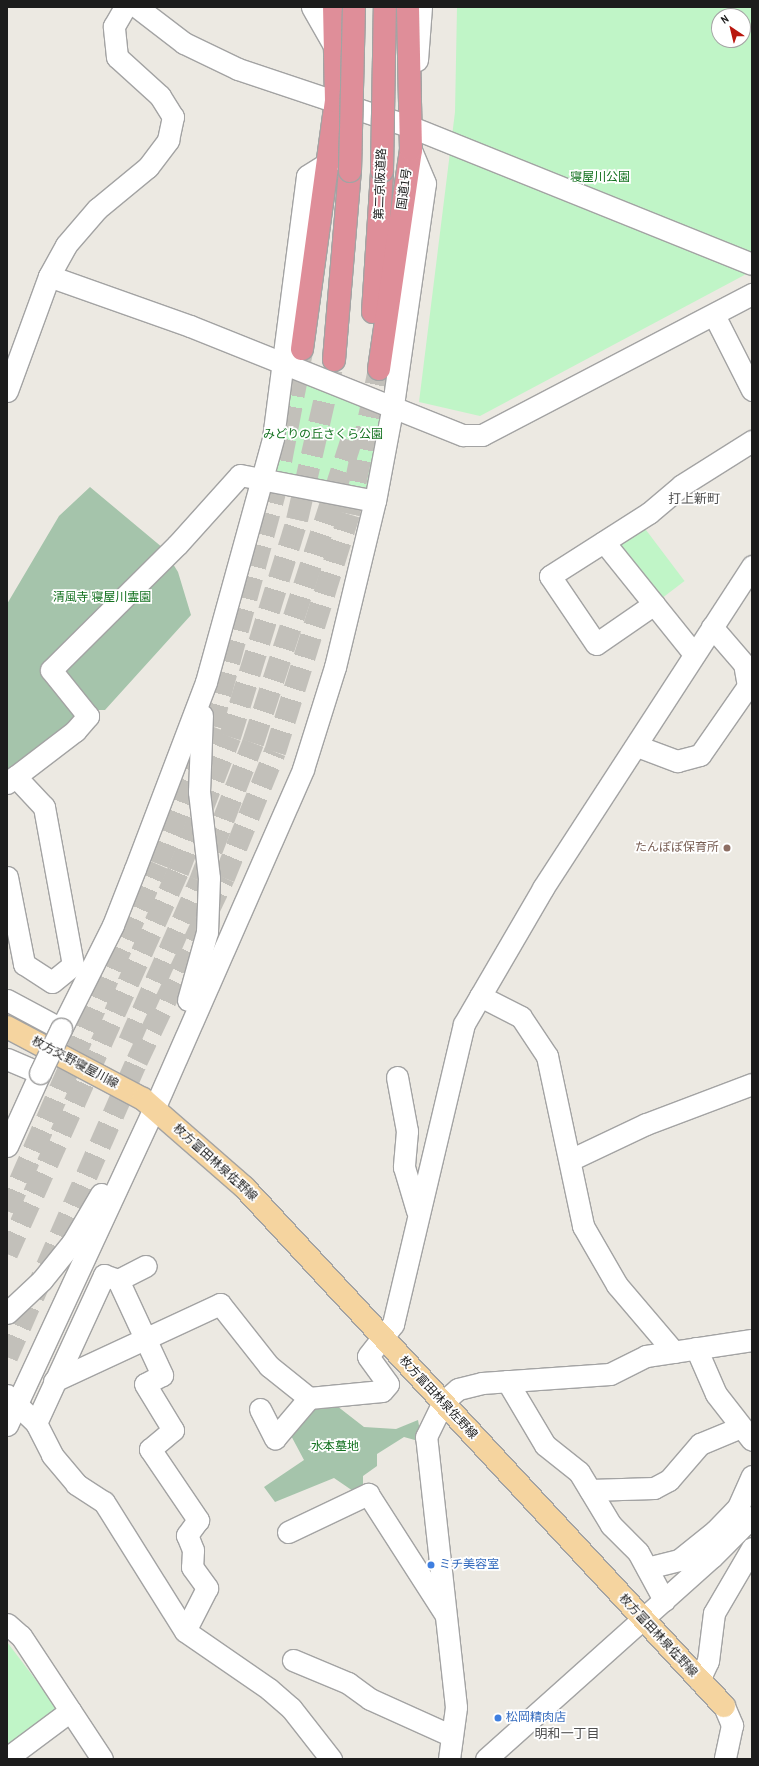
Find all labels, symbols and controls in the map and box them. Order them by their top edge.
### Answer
north arrow [711,8,751,48]
text: N [718,11,731,27]
street label: 第二京阪道路 [373,148,389,220]
street label: 国道1号 [395,167,415,211]
park label: 寝屋川公園 [570,171,630,185]
park label: みどりの丘さくら公園 [263,428,383,442]
district label: 打上新町 [668,491,720,507]
park label: 清風寺 寝屋川霊園 [53,591,151,605]
place label: たんぽぽ保育所 [635,841,719,855]
marker: たんぽぽ保育所 [722,843,732,853]
street label: 枚方交野寝屋川線 [29,1034,121,1092]
street label: 枚方富田林泉佐野線 [170,1122,260,1204]
street label: 枚方富田林泉佐野線 [396,1354,480,1442]
park label: 水本墓地 [311,1440,359,1454]
place label: ミチ美容室 [439,1558,499,1572]
marker: ミチ美容室 [426,1560,436,1570]
street label: 枚方富田林泉佐野線 [616,1592,700,1680]
place label: 松岡精肉店 [506,1711,566,1725]
marker: 松岡精肉店 [493,1713,503,1723]
district label: 明和一丁目 [535,1726,599,1742]

